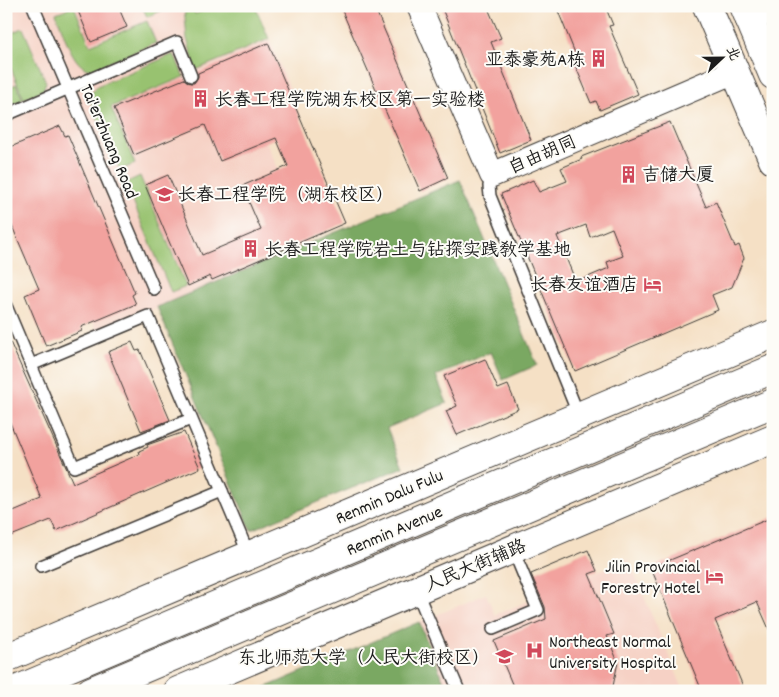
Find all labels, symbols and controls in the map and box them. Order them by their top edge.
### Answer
north arrow [696,32,746,82]
text: 北 [720,44,744,64]
place label: 亚泰豪苑A栋 [485,49,585,74]
building icon: 亚泰豪苑A栋 [589,49,609,69]
street label: Tai'erzhuang Road [72,81,143,203]
building icon: 长春工程学院湖东校区第一实验楼 [191,89,211,109]
place label: 长春工程学院湖东校区第一实验楼 [215,89,485,114]
street label: 自由胡同 [505,131,581,182]
building icon: 吉储大厦 [618,164,638,184]
place label: 吉储大厦 [642,164,714,189]
school or university icon: 长春工程学院（湖东校区） [154,184,174,204]
place label: 长春工程学院（湖东校区） [178,184,394,209]
building icon: 长春工程学院岩土与钻探实践教学基地 [241,239,261,259]
place label: 长春工程学院岩土与钻探实践教学基地 [265,239,571,264]
place label: 长春友谊酒店 [530,274,638,299]
hotel icon: 长春友谊酒店 [642,274,662,294]
street label: Renmin Dalu Fulu [332,464,448,532]
street label: Renmin Avenue [343,501,447,564]
street label: 人民大街辅路 [421,535,531,600]
place label: Jilin Provincial Forestry Hotel [601,556,701,602]
hotel icon: Jilin Provincial Forestry Hotel [704,566,724,586]
place label: Northeast Normal University Hospital [549,631,677,677]
hospital icon: Northeast Normal University Hospital [525,641,545,661]
place label: 东北师范大学（人民大街校区） [238,647,490,672]
school or university icon: 东北师范大学（人民大街校区） [494,647,514,667]

